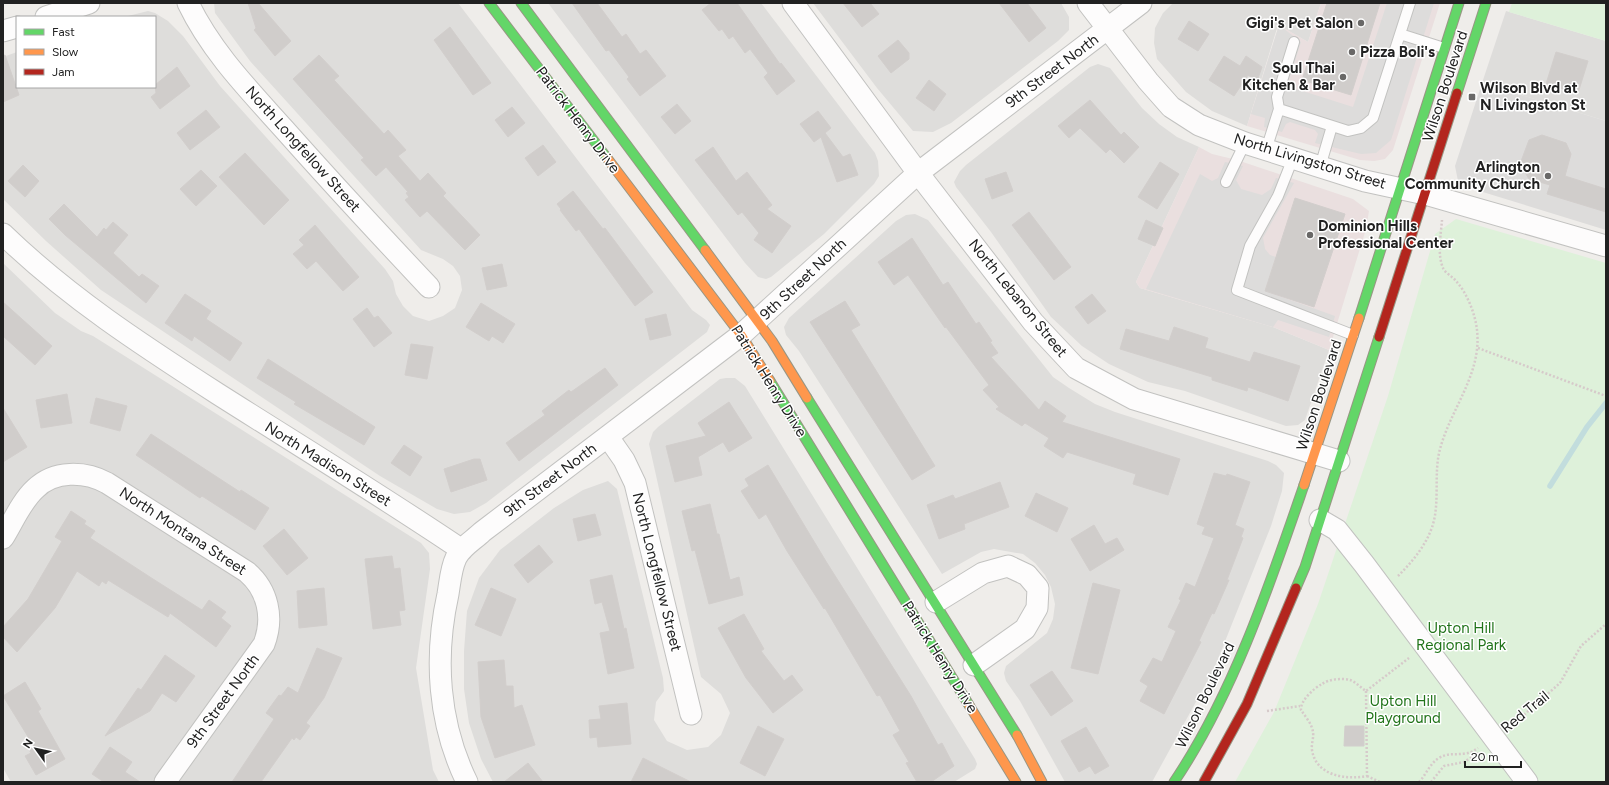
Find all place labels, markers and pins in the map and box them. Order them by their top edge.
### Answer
place label: Gigi's Pet Salon [1246,14,1353,32]
marker: Gigi's Pet Salon [1356,18,1366,28]
place label: Pizza Boli's [1360,43,1435,61]
marker: Pizza Boli's [1347,47,1357,57]
place label: Soul Thai Kitchen & Bar [1242,59,1335,94]
marker: Soul Thai Kitchen & Bar [1338,72,1348,82]
place label: Wilson Blvd at N Livingston St [1480,79,1586,114]
marker: Wilson Blvd at N Livingston St [1467,92,1477,102]
place label: Arlington Community Church [1405,158,1540,193]
marker: Arlington Community Church [1543,171,1553,181]
place label: Dominion Hills Professional Center [1318,217,1454,252]
marker: Dominion Hills Professional Center [1305,230,1315,240]

